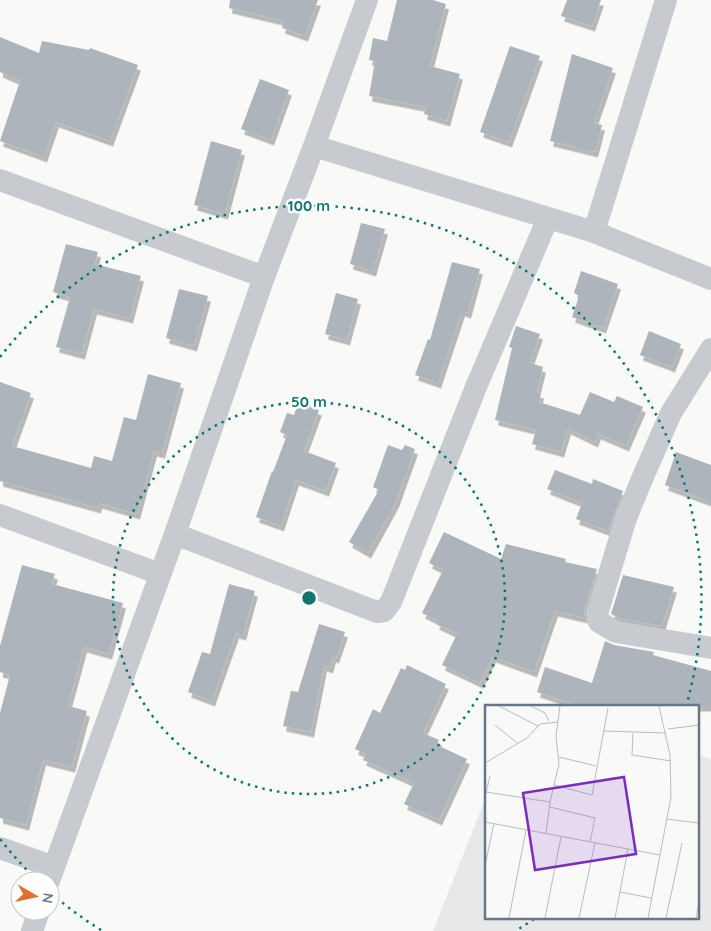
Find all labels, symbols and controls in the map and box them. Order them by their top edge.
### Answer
text: 100 m [288,196,330,215]
text: 50 m [291,392,327,411]
centre of rings [300,589,318,607]
inset map [485,705,698,918]
north arrow [10,871,60,921]
text: N [38,892,58,905]

